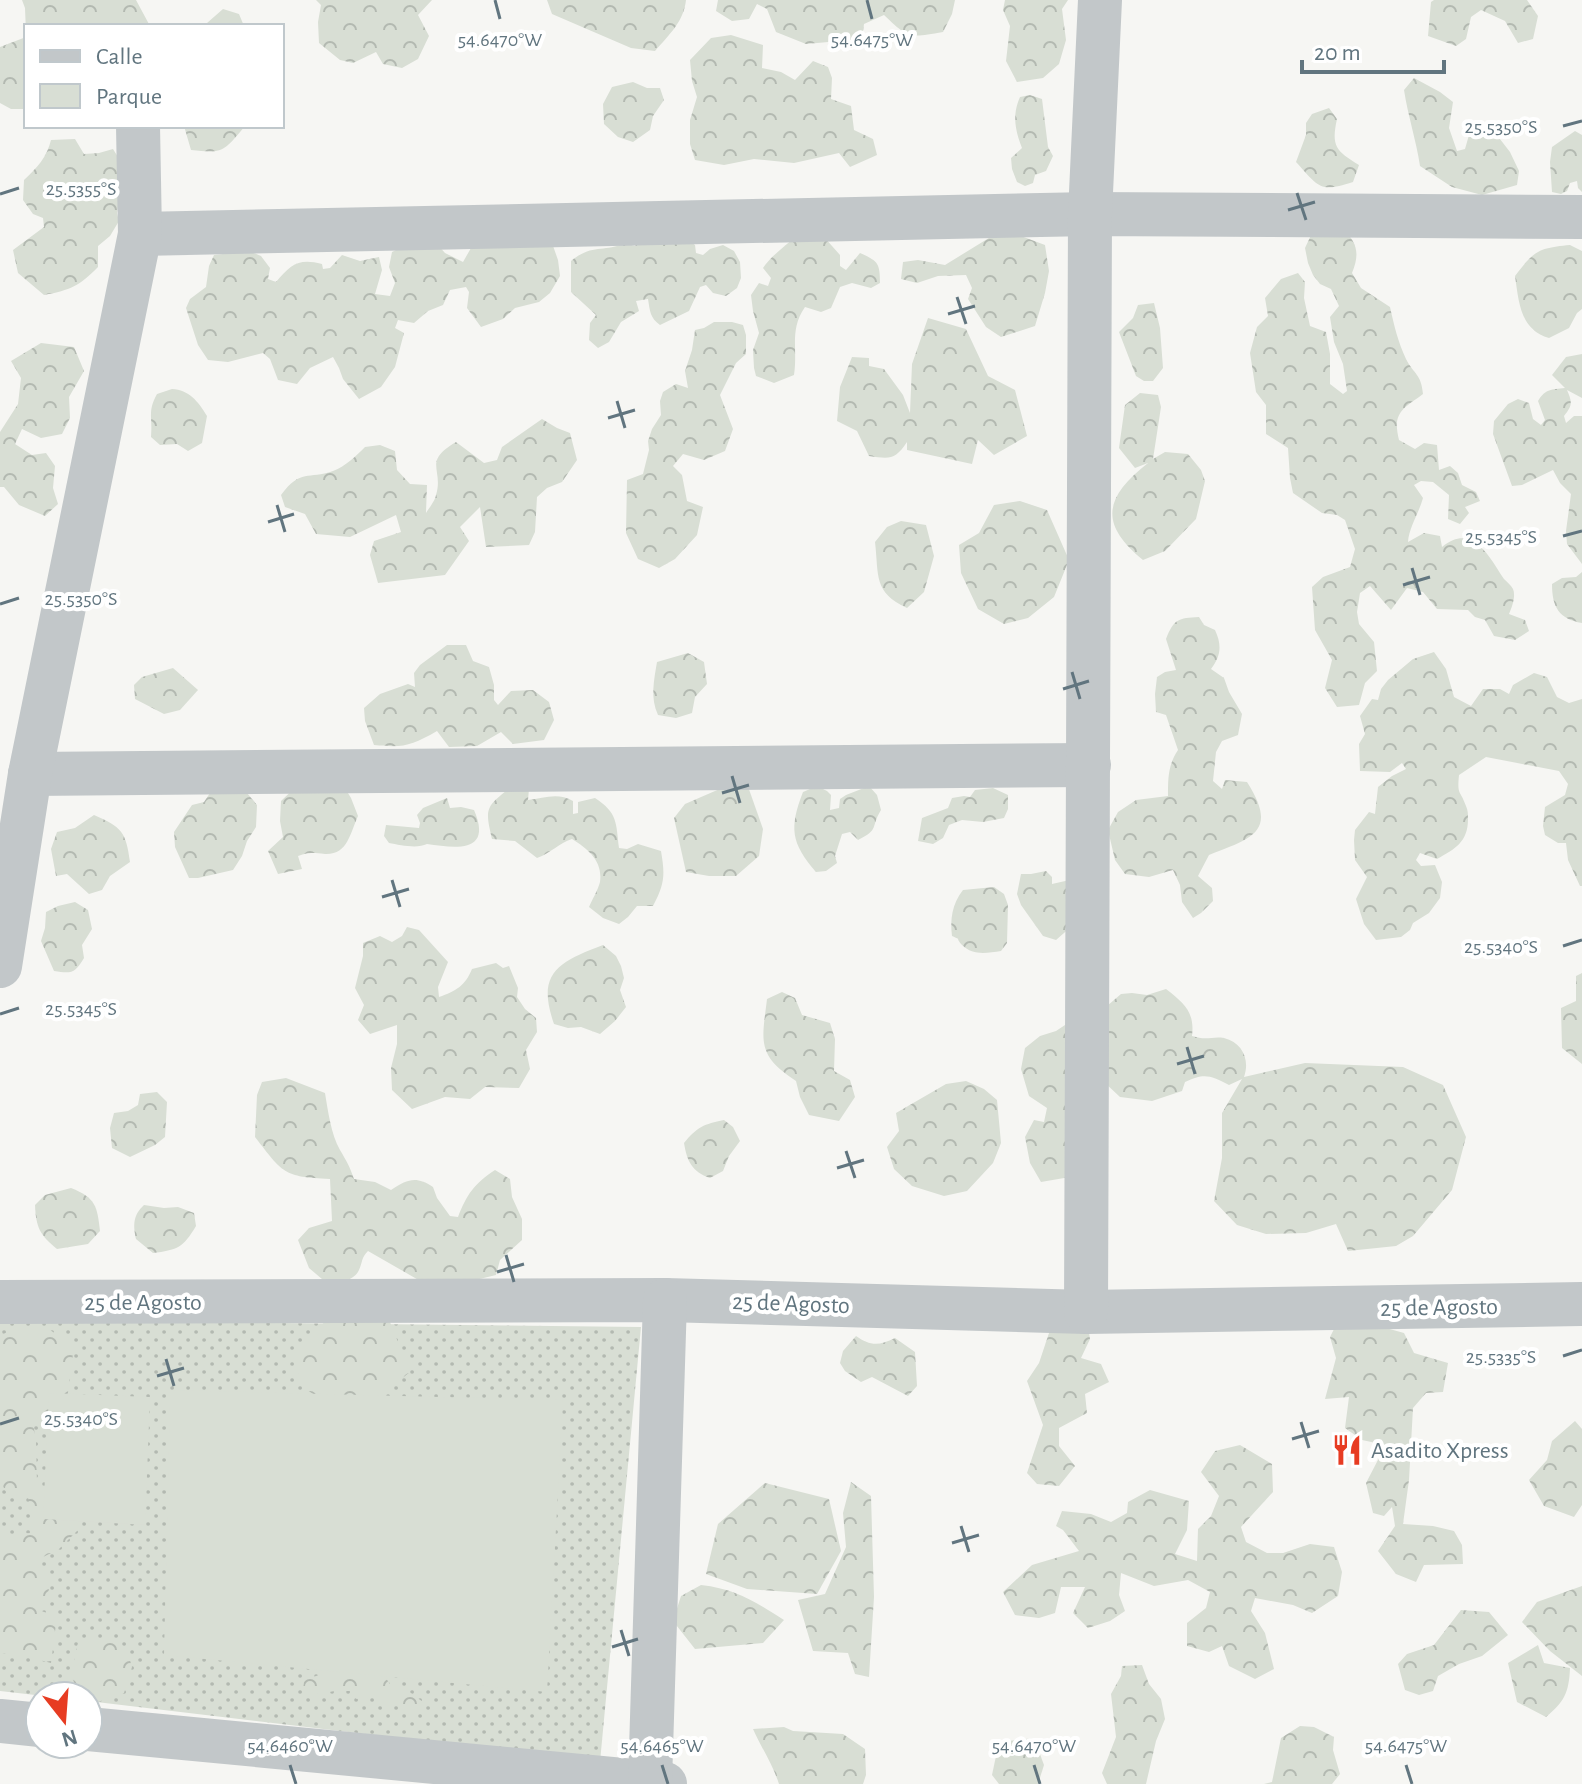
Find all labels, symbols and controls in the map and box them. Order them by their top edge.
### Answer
legend [24,24,284,128]
scale bar [1302,24,1444,74]
text: 54.6470°W [458,30,542,50]
text: 54.6475°W [831,30,913,50]
text: 20 m [1314,41,1361,65]
text: Calle [96,45,143,69]
text: Parque [96,85,162,109]
text: 25.5350°S [1465,117,1537,137]
text: 25.5355°S [46,179,116,199]
text: 25.5345°S [1465,527,1537,547]
text: 25.5350°S [45,589,117,609]
text: 25.5340°S [1464,937,1538,957]
text: 25.5345°S [45,999,117,1019]
street label: 25 de Agosto [732,1290,850,1318]
street label: 25 de Agosto [84,1291,202,1315]
street label: 25 de Agosto [1380,1295,1498,1321]
text: 25.5335°S [1466,1347,1536,1367]
text: 25.5340°S [44,1409,118,1429]
restaurant icon: Asadito Xpress [1330,1433,1364,1467]
place label: Asadito Xpress [1371,1439,1509,1463]
north arrow [24,1680,104,1760]
text: N [59,1725,80,1751]
text: 54.6460°W [247,1736,333,1756]
text: 54.6465°W [620,1736,704,1756]
text: 54.6470°W [992,1736,1076,1756]
text: 54.6475°W [1365,1736,1447,1756]

